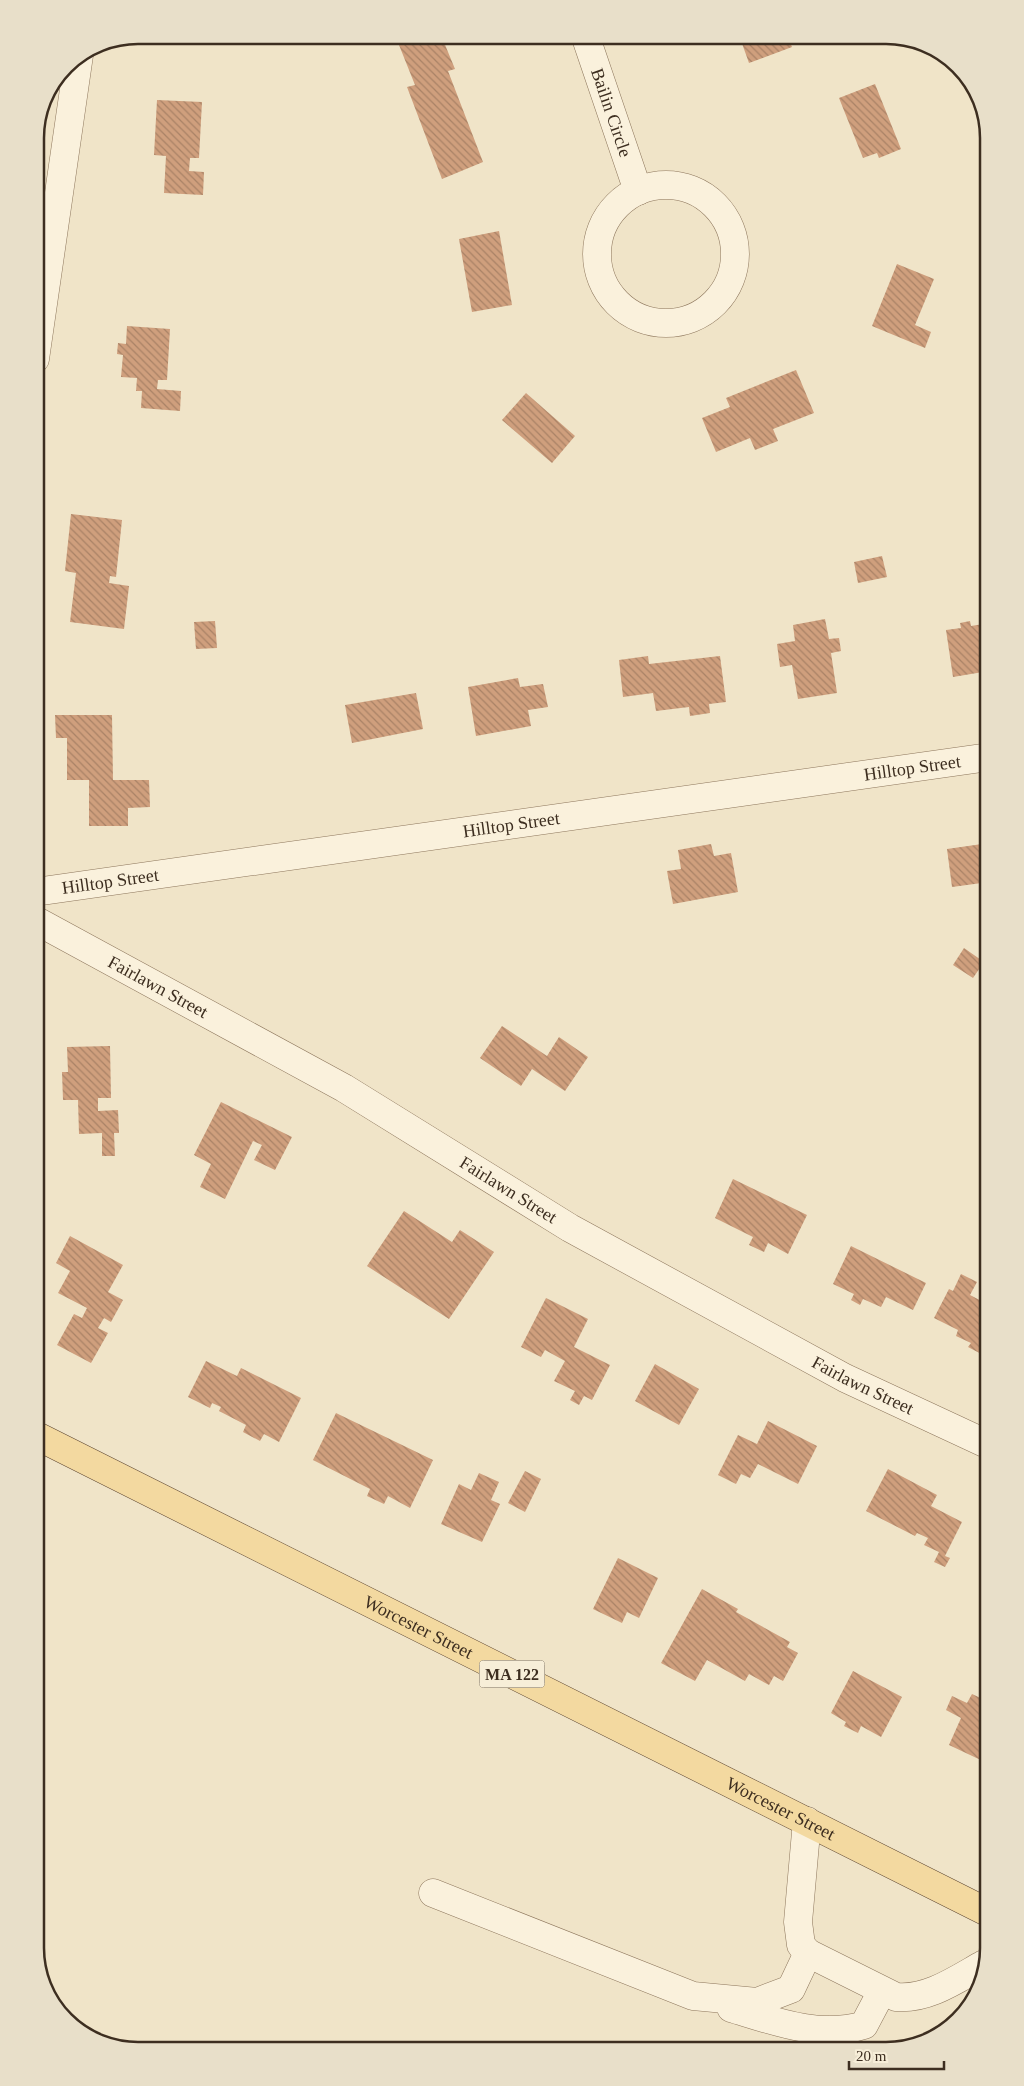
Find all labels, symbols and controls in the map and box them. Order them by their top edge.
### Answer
street label: Bailin Circle [587,66,636,160]
street label: Hilltop Street [863,751,962,785]
street label: Hilltop Street [462,808,561,841]
street label: Hilltop Street [61,865,160,898]
street label: Fairlawn Street [105,952,211,1022]
street label: Fairlawn Street [456,1152,561,1227]
street label: Fairlawn Street [809,1352,917,1418]
street label: Worcester Street [361,1592,476,1663]
road number: MA 122 [480,1660,544,1688]
street label: Worcester Street [723,1773,838,1844]
scale bar [849,2038,944,2070]
text: 20 m [856,2048,887,2064]

